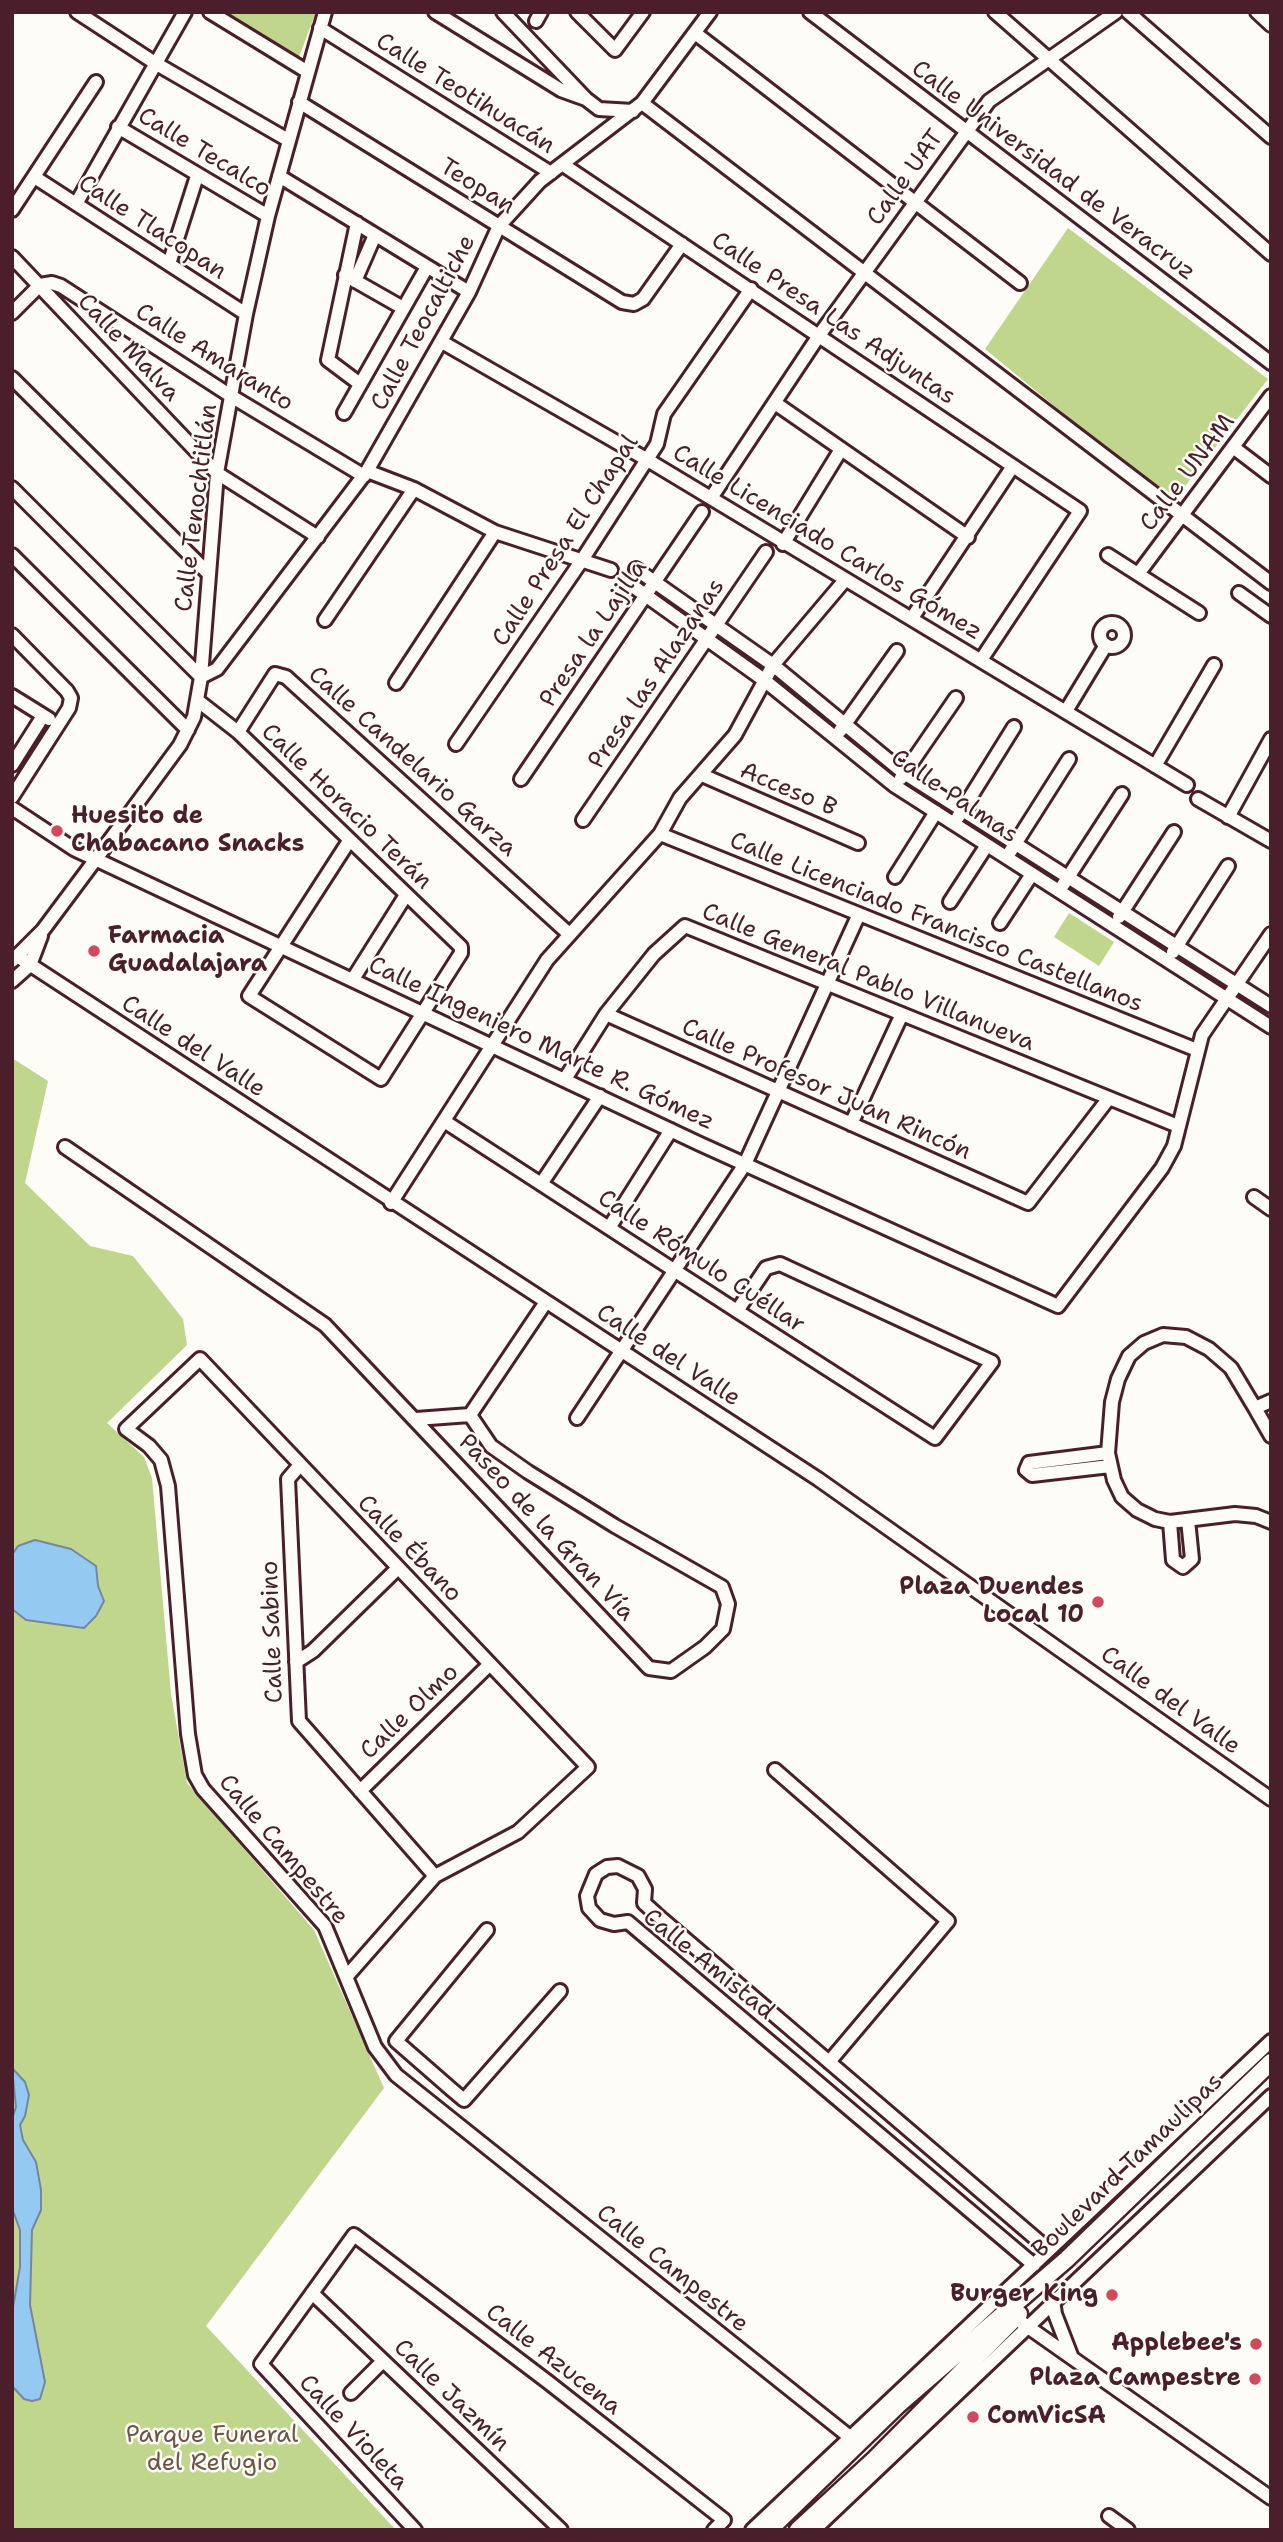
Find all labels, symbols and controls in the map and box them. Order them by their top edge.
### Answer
street label: Calle Teotihuacán [370,27,560,161]
street label: Calle Universidad de Veracruz [905,55,1201,287]
street label: Calle Tecalco [132,102,276,204]
street label: Calle UAT [862,124,950,232]
street label: Teopan [434,153,520,221]
street label: Calle Tlacopan [73,169,231,287]
street label: Calle Presa Las Adjuntas [705,226,961,412]
street label: Calle Teocaltiche [366,230,482,416]
street label: Calle Malva [71,288,185,408]
street label: Calle Amaranto [130,298,298,418]
street label: Calle Tenochtitlán [170,402,224,614]
street label: Calle UNAM [1134,409,1242,537]
street label: Calle Presa El Chapal [487,430,645,652]
street label: Calle Licenciado Carlos Gómez [667,439,987,647]
street label: Presa la Lajilla [534,555,654,713]
street label: Presa las Alazanas [583,574,731,774]
street label: Calle Candelario Garza [302,661,522,863]
street label: Calle Horacio Terán [255,718,437,896]
street label: Calle Palmas [885,744,1023,850]
street label: Acceso B [735,757,841,823]
place label: Huesito de Chabacano Snacks [71,803,304,859]
marker: Huesito de Chabacano Snacks [49,823,65,839]
street label: Calle Licenciado Francisco Castellanos [725,827,1147,1019]
street label: Calle General Pablo Villanueva [697,898,1039,1058]
place label: Farmacia Guadalajara [108,923,267,979]
marker: Farmacia Guadalajara [86,943,102,959]
street label: Calle Ingeniero Marte R. Gómez [364,951,718,1137]
street label: Calle del Valle [116,990,270,1104]
street label: Calle Profesor Juan Rincón [677,1013,975,1167]
street label: Calle Rómulo Cuéllar [592,1184,810,1340]
street label: Calle del Valle [591,1299,745,1413]
street label: Paseo de la Gran Vía [452,1429,640,1627]
street label: Calle Ébano [351,1489,467,1609]
street label: Calle Sabino [256,1560,290,1704]
place label: Plaza Duendes Local 10 [899,1574,1084,1630]
marker: Plaza Duendes Local 10 [1090,1594,1106,1610]
street label: Calle del Valle [1094,1641,1246,1761]
street label: Calle Olmo [355,1658,465,1766]
street label: Calle Campestre [212,1769,354,1931]
street label: Calle Amistad [637,1903,779,2027]
street label: Boulevard Tamaulipas [1027,2068,1229,2264]
street label: Calle Campestre [590,2199,754,2339]
place label: Burger King [950,2281,1098,2309]
marker: Burger King [1104,2287,1120,2303]
street label: Calle Azucena [480,2298,626,2422]
place label: Applebee's [1111,2330,1242,2358]
street label: Calle Jazmín [387,2334,515,2458]
marker: Applebee's [1248,2336,1264,2352]
place label: Plaza Campestre [1029,2365,1241,2393]
street label: Calle Violeta [292,2369,414,2497]
marker: Plaza Campestre [1247,2371,1263,2387]
place label: ComVicSA [987,2403,1106,2431]
marker: ComVicSA [965,2409,981,2425]
park label: Parque Funeral del Refugio [126,2422,298,2478]

